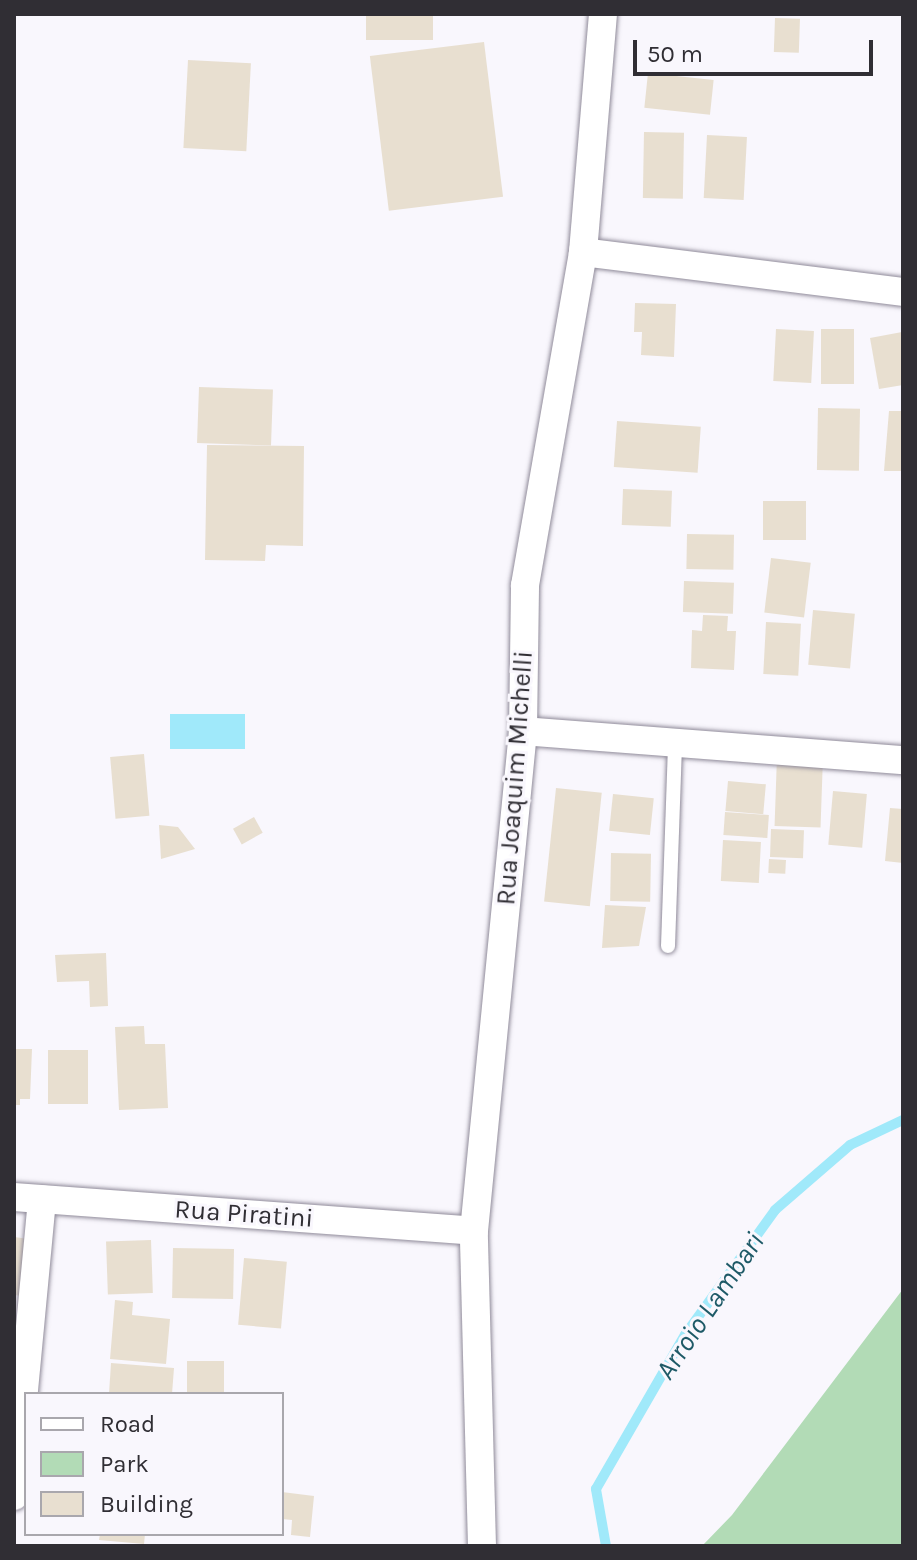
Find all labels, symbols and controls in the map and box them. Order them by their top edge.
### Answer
scale bar [637,24,877,74]
text: 50 m [647,40,703,68]
street label: Rua Joaquim Michelli [491,650,539,906]
street label: Rua Piratini [174,1194,314,1234]
water label: Arroio Lambari [649,1226,771,1386]
legend [24,1392,284,1536]
text: Road [100,1410,155,1438]
text: Park [100,1450,149,1478]
text: Building [100,1490,193,1518]

